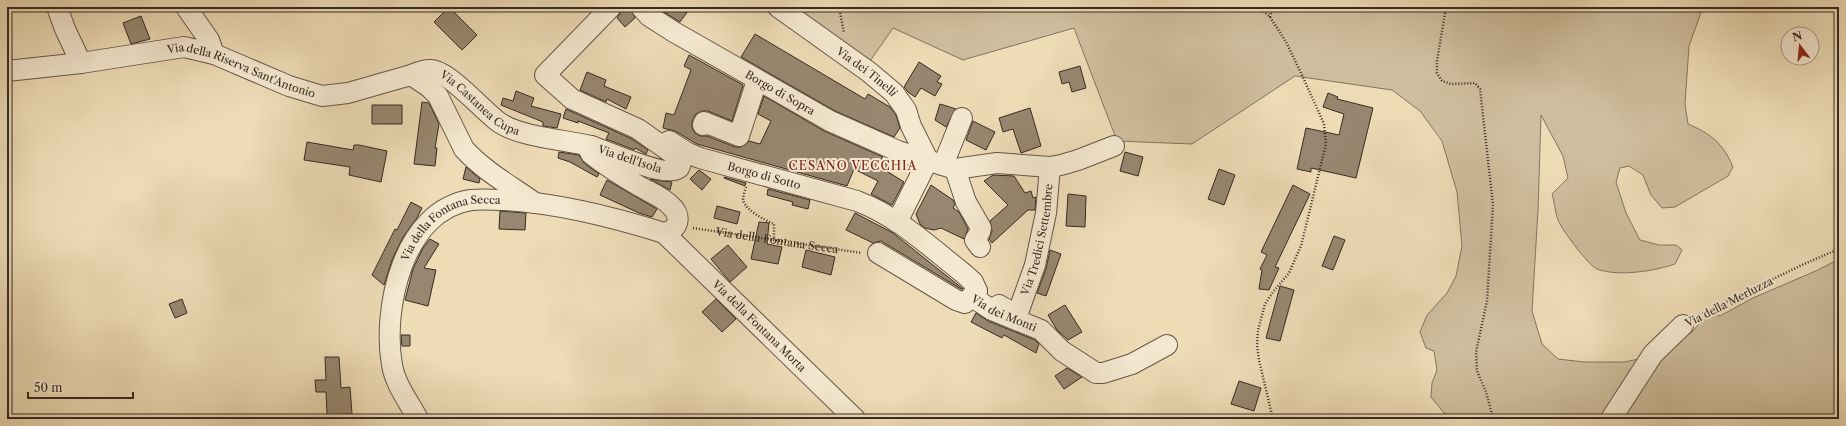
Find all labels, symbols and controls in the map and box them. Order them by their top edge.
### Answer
north arrow [1780,26,1820,66]
text: N [1791,28,1804,44]
street label: Via della Riserva Sant'Antonio [165,40,317,101]
street label: Via dei Tinelli [833,43,901,99]
street label: Via Castanea Cupa [437,67,522,138]
street label: Borgo di Sopra [743,67,818,118]
street label: Via dell'Isola [595,142,664,176]
district label: CESANO VECCHIA [788,158,918,173]
street label: Borgo di Sotto [726,159,803,192]
street label: Via Tredici Settembre [1017,183,1056,298]
street label: Via della Fontana Secca [397,193,501,264]
street label: Via della Fontana Secca [714,224,839,256]
street label: Via della Merluzza [1682,274,1775,331]
street label: Via della Fontana Morta [709,276,809,375]
street label: Via dei Monti [968,291,1039,335]
scale bar [28,374,133,400]
text: 50 m [34,380,63,395]

